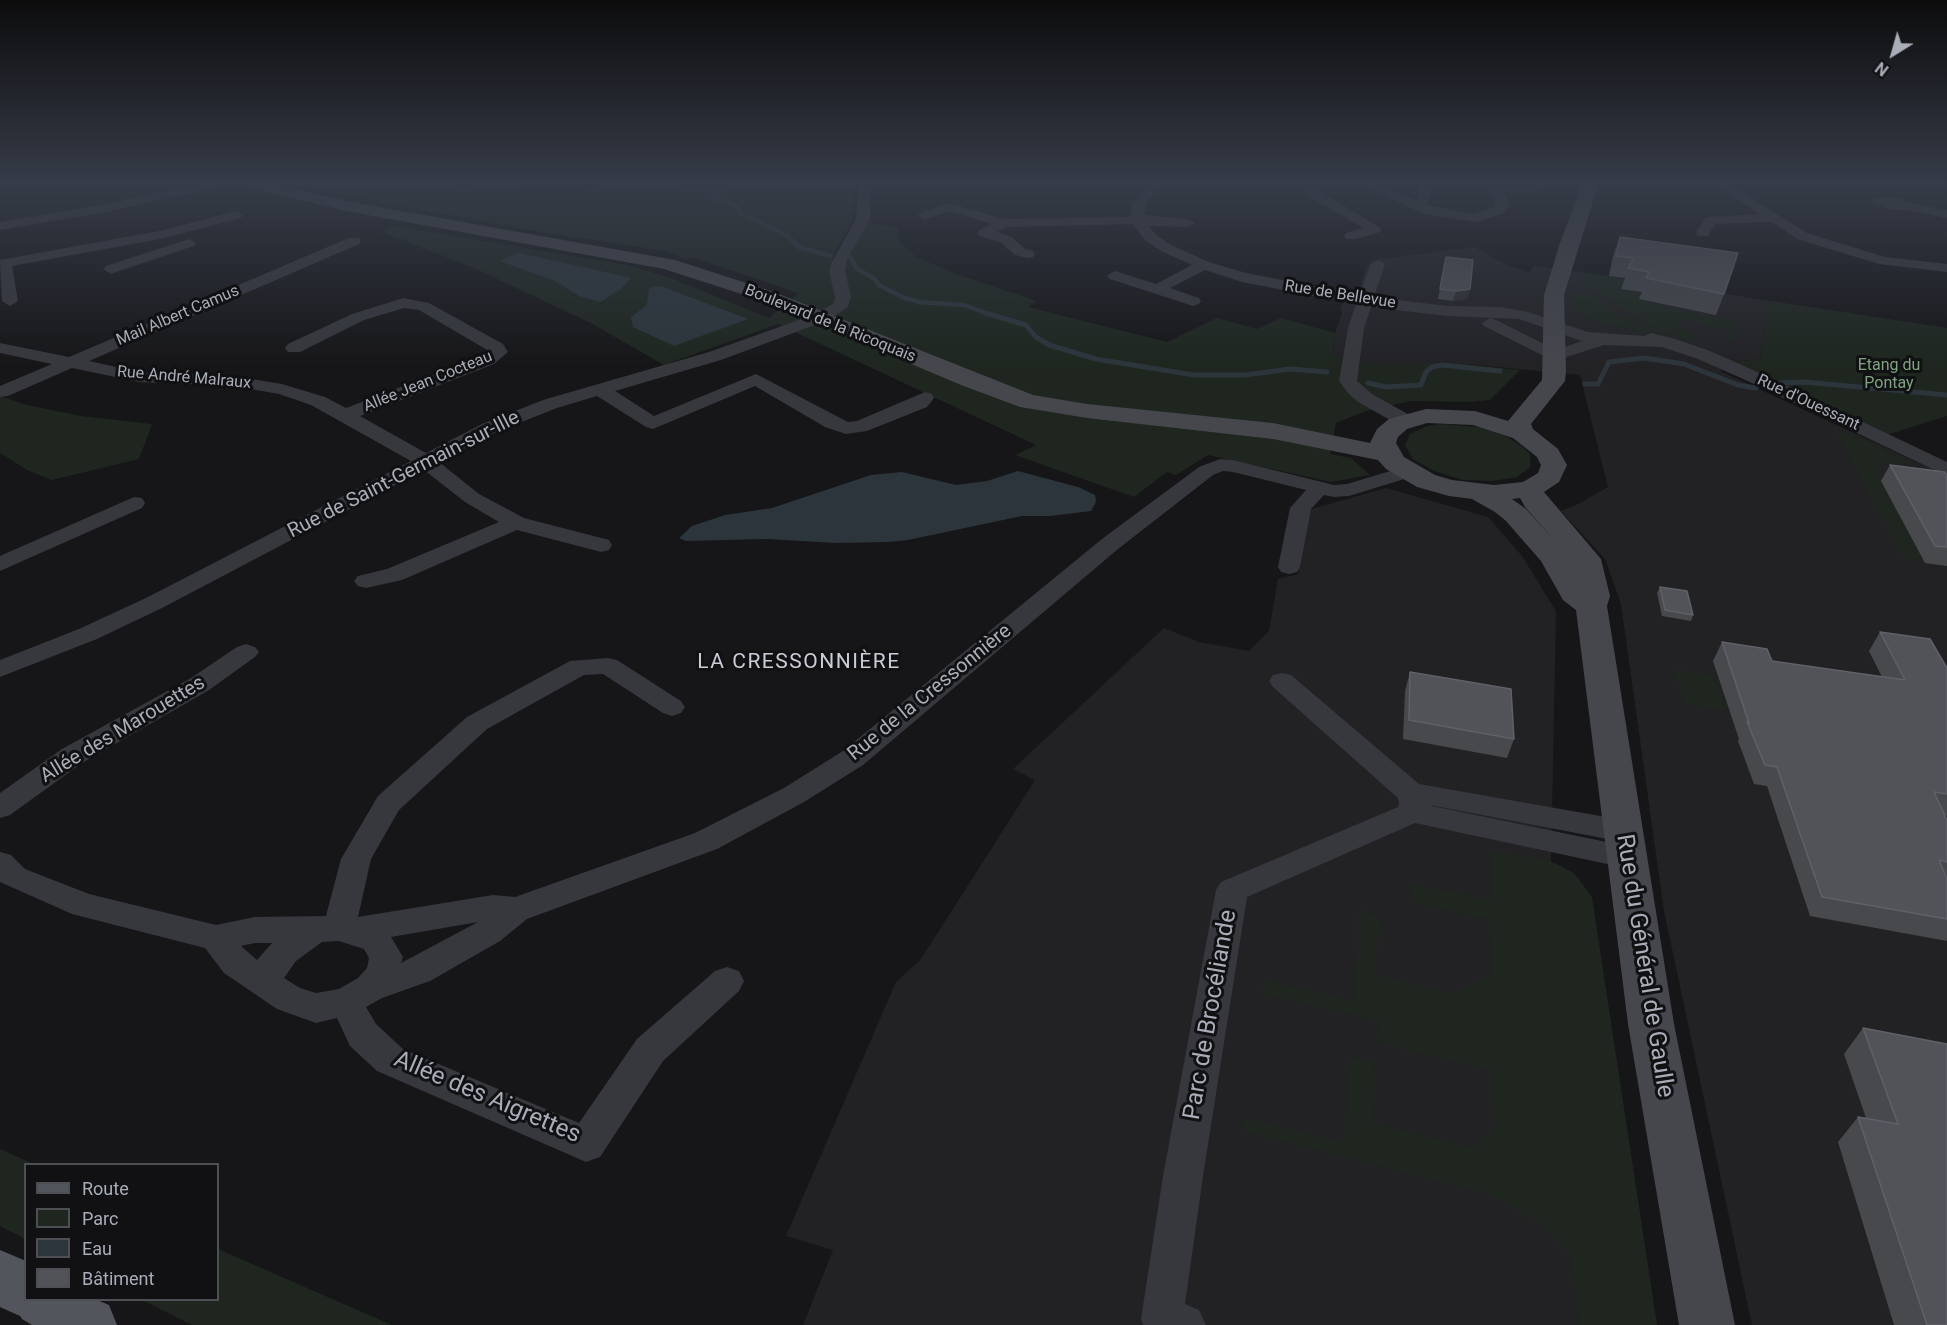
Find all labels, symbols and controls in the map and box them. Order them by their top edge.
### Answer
north arrow [1863,24,1923,84]
text: N [1872,58,1892,80]
street label: Rue de Bellevue [1283,277,1397,313]
street label: Mail Albert Camus [114,281,242,351]
street label: Boulevard de la Ricoquais [742,281,918,367]
street label: Allée Jean Cocteau [361,347,495,417]
park label: Etang du Pontay [1858,356,1920,394]
street label: Rue André Malraux [116,363,252,393]
street label: Rue d'Ouessant [1754,371,1862,435]
street label: Rue de Saint-Germain-sur-Ille [284,406,524,544]
street label: Rue de la Cressonnière [843,620,1017,766]
district label: LA CRESSONNIÈRE [697,650,901,676]
street label: Allée des Marouettes [36,671,210,789]
street label: Rue du Général de Gaulle [1609,832,1679,1100]
street label: Parc de Brocéliande [1178,908,1244,1122]
street label: Allée des Aigrettes [389,1046,585,1150]
legend [24,1163,219,1301]
text: Route [82,1178,129,1199]
text: Parc [82,1208,118,1229]
text: Eau [82,1238,112,1259]
text: Bâtiment [82,1268,154,1289]

